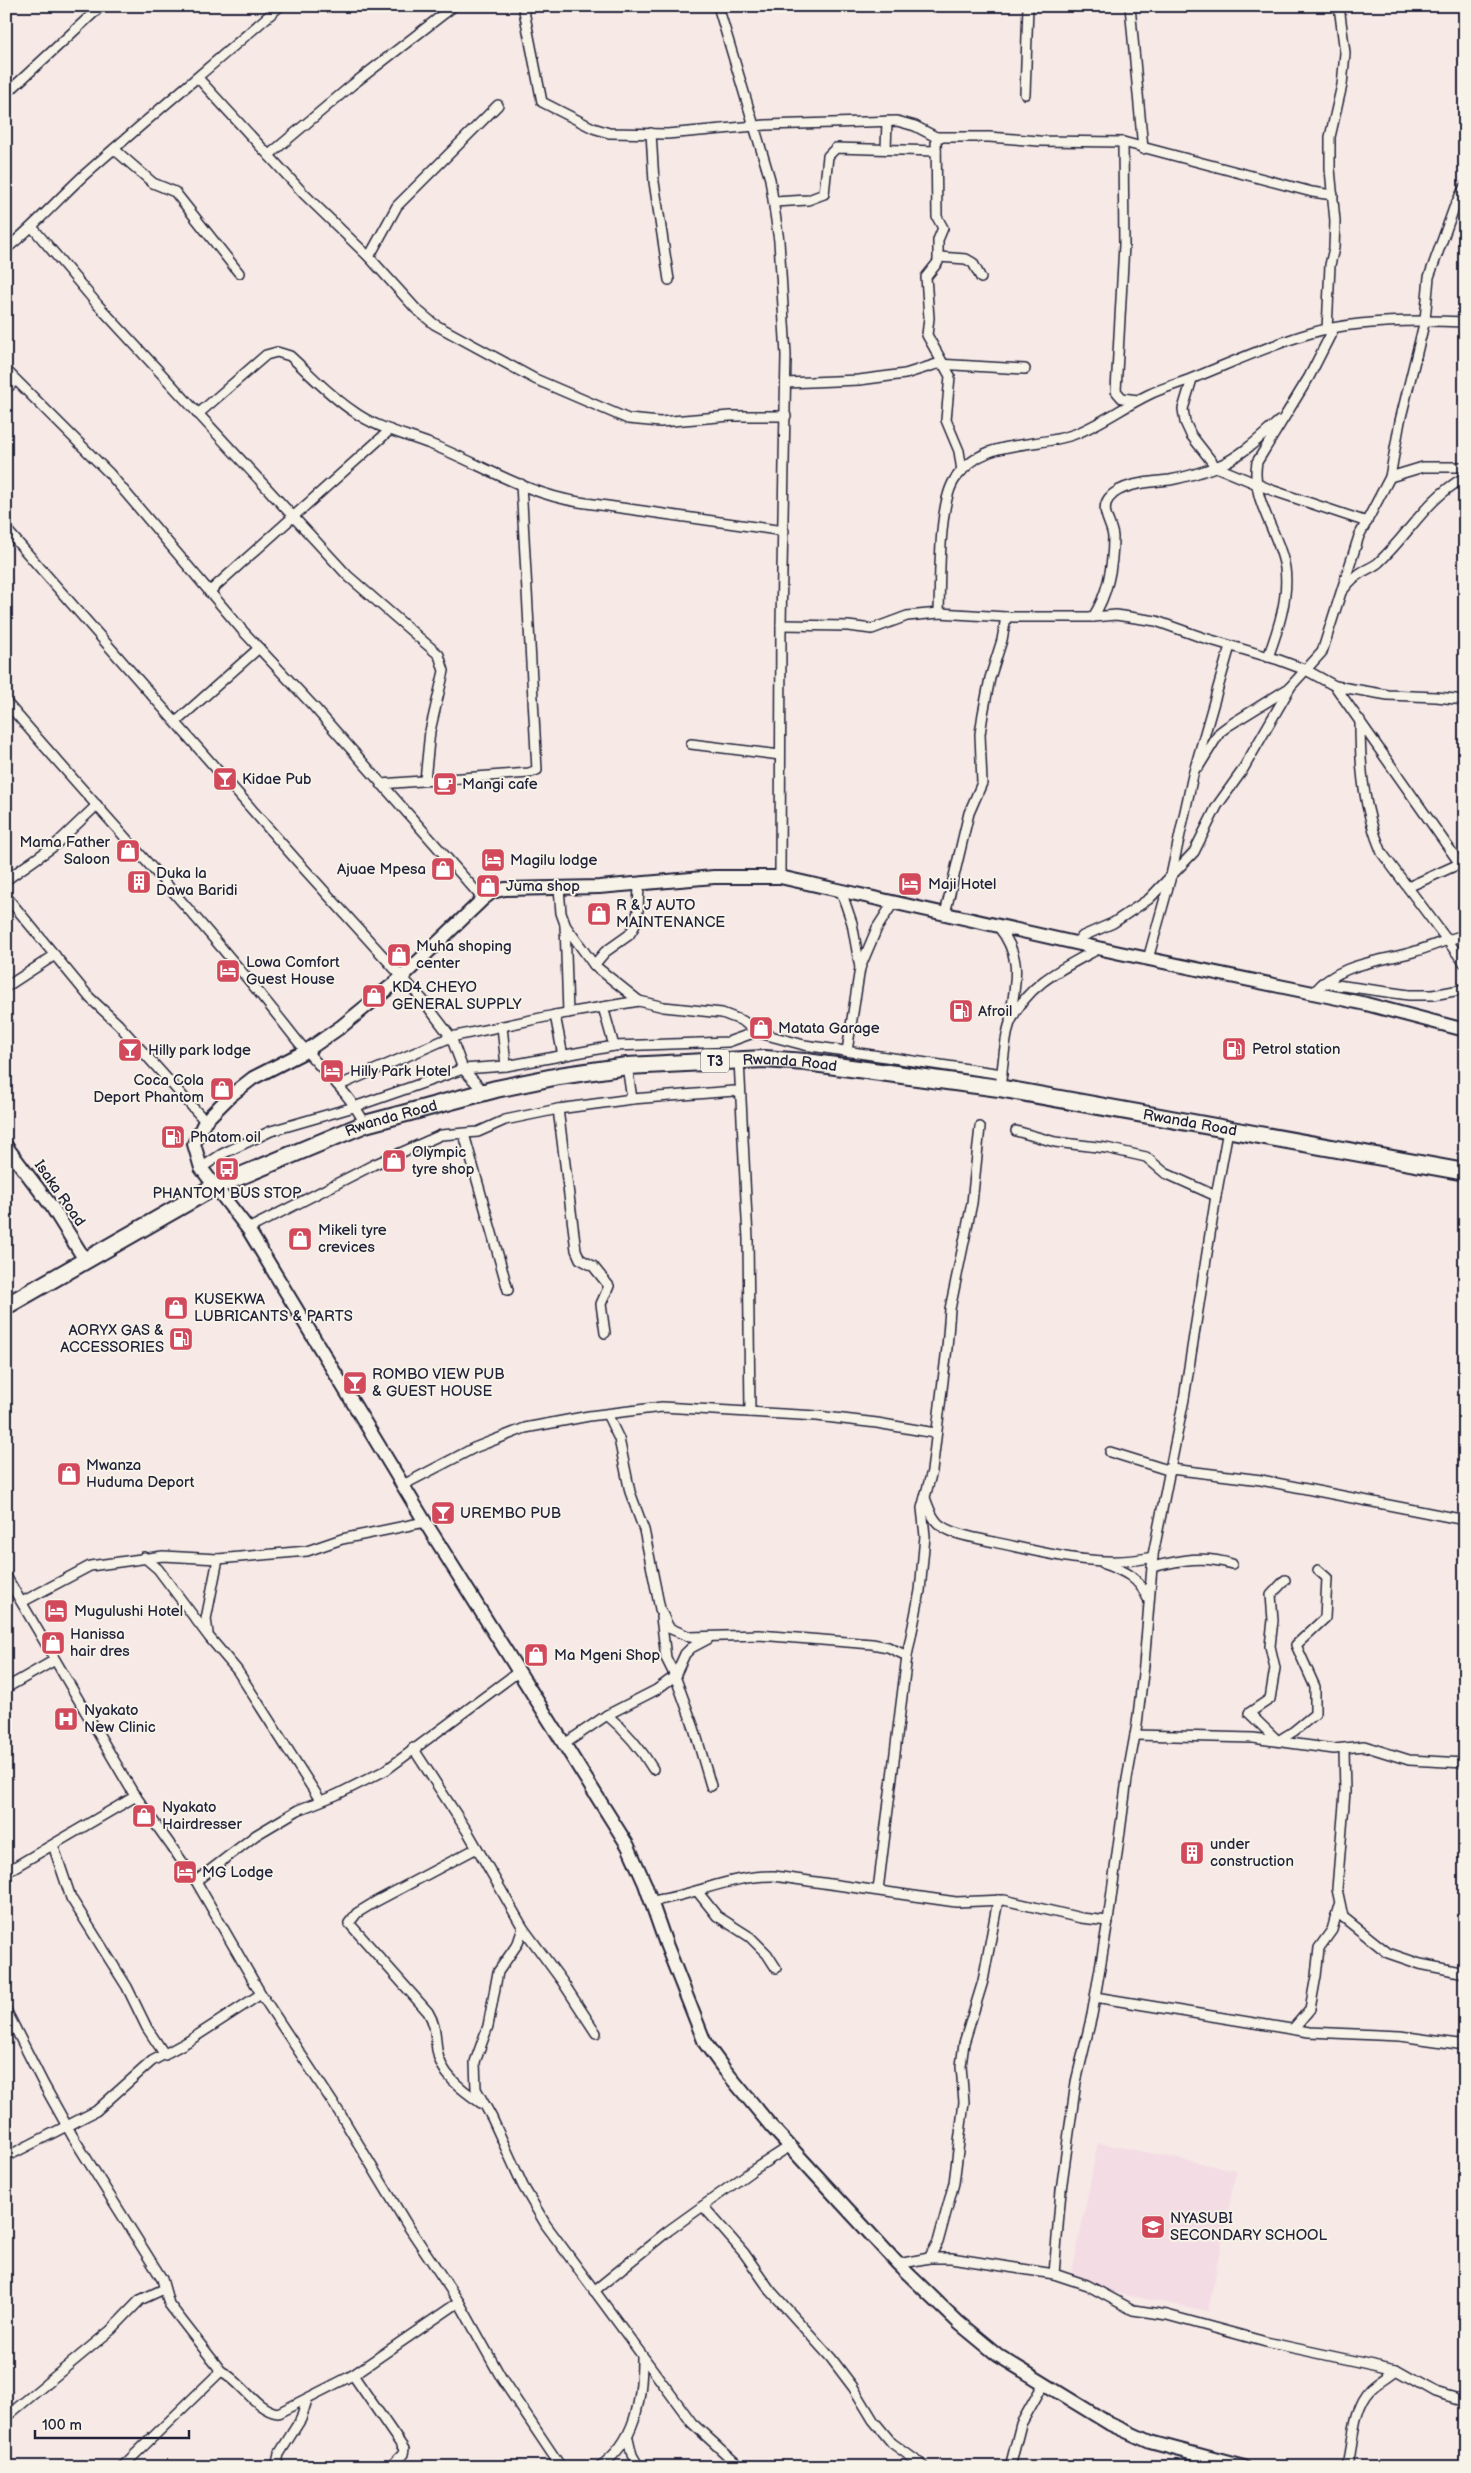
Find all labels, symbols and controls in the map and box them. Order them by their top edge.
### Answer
bar icon: Kidae Pub [212,766,238,792]
place label: Kidae Pub [242,770,312,789]
cafe icon: Mangi cafe [432,771,458,797]
place label: Mangi cafe [462,775,538,794]
place label: Mama Father Saloon [19,833,111,869]
shop icon: Mama Father Saloon [115,838,141,864]
hotel icon: Magilu lodge [480,847,506,873]
place label: Magilu lodge [510,851,597,870]
shop icon: Ajuae Mpesa [430,856,456,882]
place label: Ajuae Mpesa [337,860,426,879]
place label: Duka la Dawa Baridi [156,864,238,900]
building icon: Duka la Dawa Baridi [126,869,152,895]
hotel icon: Maji Hotel [897,871,923,897]
shop icon: Juma shop [475,873,501,899]
place label: Maji Hotel [928,875,996,894]
place label: Juma shop [506,877,580,896]
place label: R & J AUTO MAINTENANCE [616,896,725,932]
shop icon: R & J AUTO MAINTENANCE [586,901,612,927]
place label: Muha shoping center [416,937,512,973]
shop icon: Muha shoping center [386,942,412,968]
place label: Lowa Comfort Guest House [246,953,340,989]
hotel icon: Lowa Comfort Guest House [215,958,241,984]
place label: KD4 CHEYO GENERAL SUPPLY [392,978,522,1014]
shop icon: KD4 CHEYO GENERAL SUPPLY [361,983,387,1009]
fuel station icon: Afroil [948,998,974,1024]
place label: Afroil [978,1002,1012,1021]
shop icon: Matata Garage [748,1015,774,1041]
place label: Matata Garage [778,1019,880,1038]
fuel station icon: Petrol station [1221,1036,1247,1062]
bar icon: Hilly park lodge [117,1037,143,1063]
place label: Petrol station [1252,1040,1341,1059]
place label: Hilly park lodge [148,1041,251,1060]
road number: T3 [701,1050,729,1072]
street label: Rwanda Road [742,1050,838,1076]
hotel icon: Hilly Park Hotel [319,1058,345,1084]
place label: Hilly Park Hotel [350,1062,451,1081]
place label: Coca Cola Deport Phantom [93,1071,204,1107]
shop icon: Coca Cola Deport Phantom [209,1076,235,1102]
street label: Rwanda Road [342,1096,439,1141]
street label: Rwanda Road [1141,1105,1238,1141]
fuel station icon: Phatom oil [160,1124,186,1150]
place label: Phatom oil [190,1128,261,1147]
place label: Olympic tyre shop [412,1143,475,1179]
shop icon: Olympic tyre shop [381,1148,407,1174]
bus stop icon: PHANTOM BUS STOP [214,1156,240,1182]
street label: Isaka Road [30,1157,89,1230]
place label: PHANTOM BUS STOP [152,1184,302,1203]
place label: Mikeli tyre crevices [318,1221,387,1257]
shop icon: Mikeli tyre crevices [287,1226,313,1252]
place label: KUSEKWA LUBRICANTS & PARTS [194,1290,353,1326]
shop icon: KUSEKWA LUBRICANTS & PARTS [163,1295,189,1321]
place label: AORYX GAS & ACCESSORIES [60,1321,164,1357]
fuel station icon: AORYX GAS & ACCESSORIES [168,1326,194,1352]
place label: ROMBO VIEW PUB & GUEST HOUSE [372,1365,505,1401]
bar icon: ROMBO VIEW PUB & GUEST HOUSE [342,1370,368,1396]
place label: Mwanza Huduma Deport [86,1456,195,1492]
shop icon: Mwanza Huduma Deport [56,1461,82,1487]
bar icon: UREMBO PUB [430,1500,456,1526]
place label: UREMBO PUB [460,1504,561,1523]
hotel icon: Mugulushi Hotel [43,1598,69,1624]
place label: Mugulushi Hotel [74,1602,183,1621]
place label: Hanissa hair dres [70,1625,130,1661]
shop icon: Hanissa hair dres [40,1630,66,1656]
shop icon: Ma Mgeni Shop [523,1642,549,1668]
place label: Ma Mgeni Shop [554,1646,661,1665]
place label: Nyakato New Clinic [84,1701,156,1737]
hospital icon: Nyakato New Clinic [53,1706,79,1732]
place label: Nyakato Hairdresser [162,1798,242,1834]
shop icon: Nyakato Hairdresser [131,1803,157,1829]
place label: under construction [1210,1835,1294,1871]
building icon: under construction [1179,1840,1205,1866]
hotel icon: MG Lodge [172,1859,198,1885]
place label: MG Lodge [202,1863,273,1882]
place label: NYASUBI SECONDARY SCHOOL [1170,2209,1327,2245]
school or university icon: NYASUBI SECONDARY SCHOOL [1140,2214,1166,2240]
scale bar [35,2408,189,2440]
text: 100 m [42,2416,82,2435]

